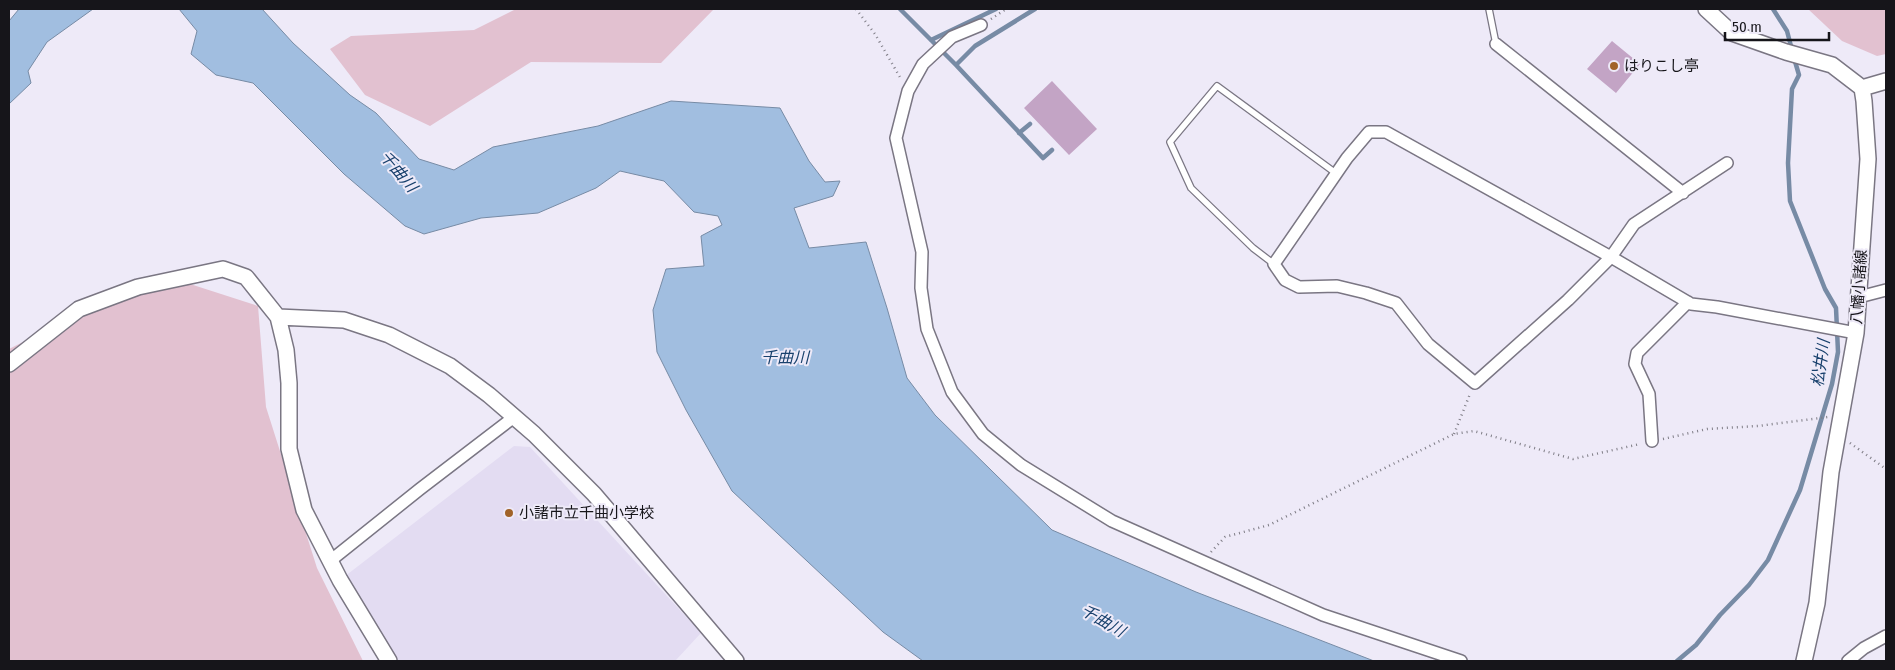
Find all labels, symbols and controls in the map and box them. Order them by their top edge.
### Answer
scale bar [1725,10,1829,42]
text: 50 m [1732,18,1762,36]
place label: はりこし亭 [1624,57,1699,75]
marker: はりこし亭 [1608,60,1620,72]
water label: 千曲川 [376,147,423,197]
street label: 八幡小諸線 [1847,249,1871,325]
water label: 松井川 [1808,336,1834,388]
water label: 千曲川 [761,348,811,367]
place label: 小諸市立千曲小学校 [519,504,654,522]
marker: 小諸市立千曲小学校 [503,507,515,519]
water label: 千曲川 [1077,600,1130,642]

